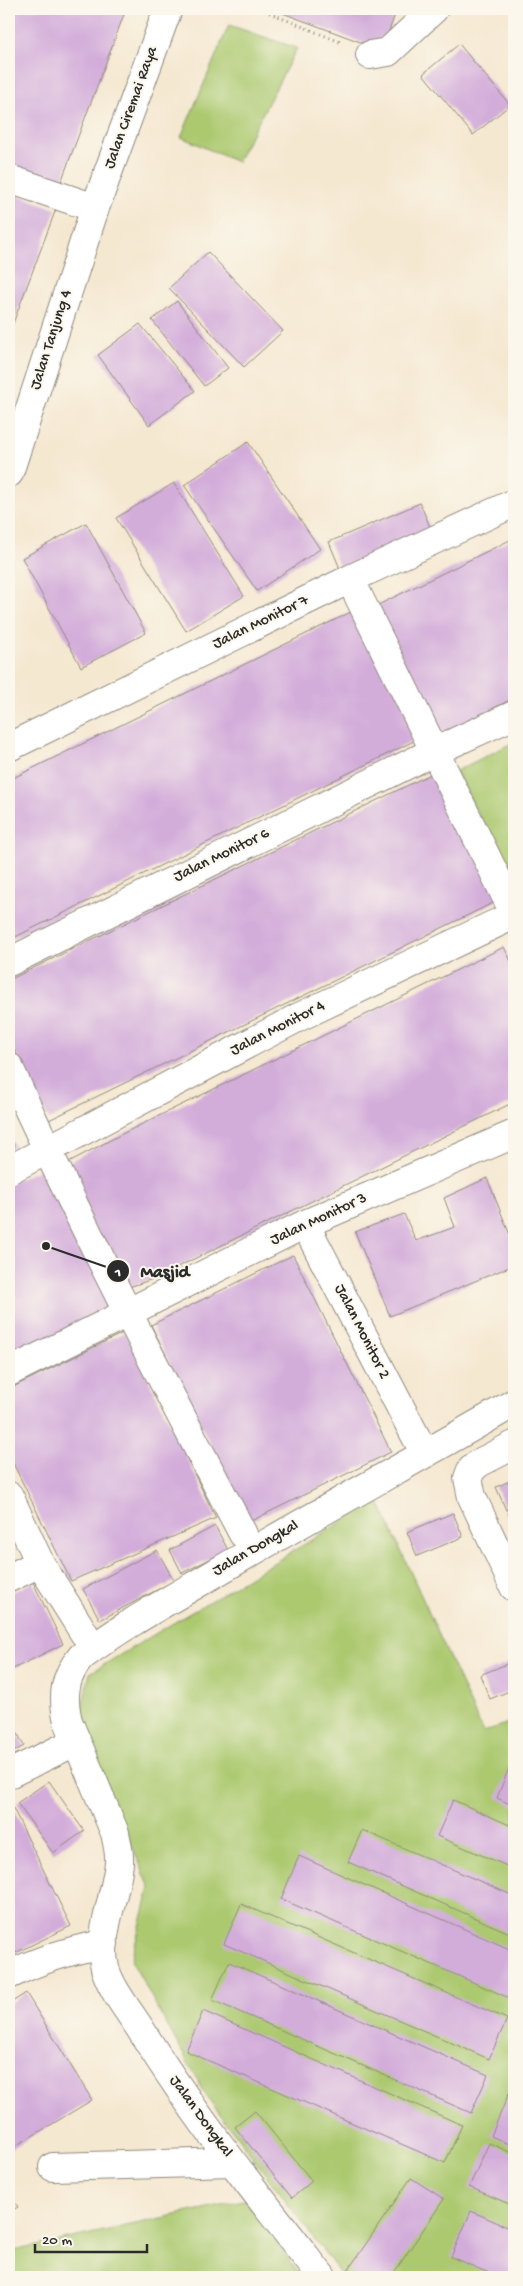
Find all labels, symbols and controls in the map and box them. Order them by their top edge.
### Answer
street label: Jalan Ciremai Raya [101,43,163,172]
street label: Jalan Tanjung 4 [27,287,77,392]
street label: Jalan Monitor 7 [210,591,313,654]
street label: Jalan Monitor 6 [171,824,274,887]
street label: Jalan Monitor 4 [228,997,329,1061]
street label: Jalan Monitor 3 [268,1189,370,1251]
callout: Masjid [105,1254,199,1287]
text: Masjid [141,1263,192,1284]
text: 1 [114,1264,121,1282]
street label: Jalan Monitor 2 [329,1281,393,1383]
street label: Jalan Dongkal [210,1517,302,1581]
street label: Jalan Dongkal [164,2073,236,2161]
scale bar [35,2221,148,2253]
text: 20 m [42,2232,72,2250]

